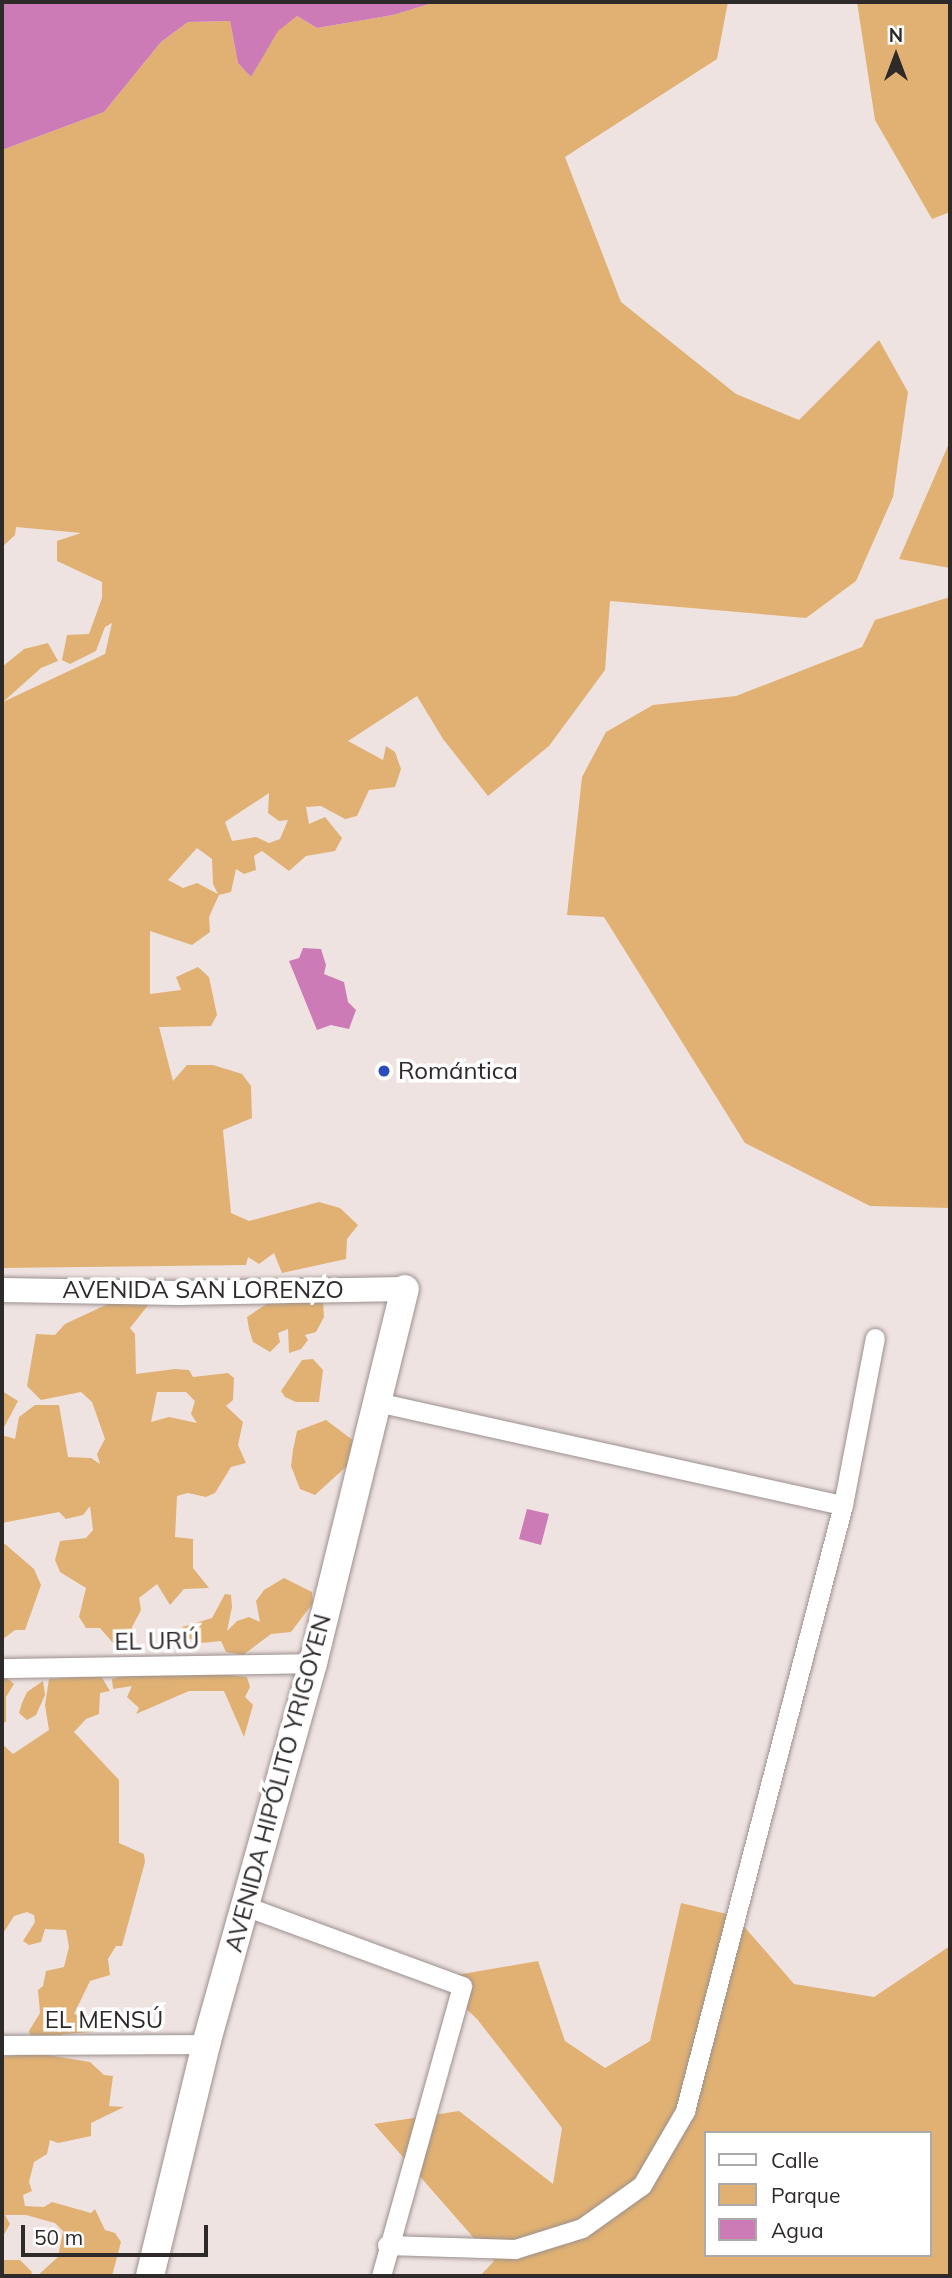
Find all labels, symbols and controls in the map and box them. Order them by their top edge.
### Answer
north arrow [861,21,931,91]
text: N [889,23,903,47]
place label: Romántica [398,1057,518,1085]
marker: Romántica [376,1063,392,1079]
street label: AVENIDA SAN LORENZO [62,1276,344,1304]
street label: AVENIDA HIPÓLITO YRIGOYEN [219,1611,337,1955]
street label: EL URÚ [114,1626,200,1656]
street label: EL MENSÚ [45,2006,163,2034]
legend [704,2131,931,2257]
text: Calle [771,2147,819,2173]
text: Parque [771,2182,840,2208]
scale bar [24,2212,212,2256]
text: Agua [771,2217,824,2243]
text: 50 m [34,2224,83,2250]

